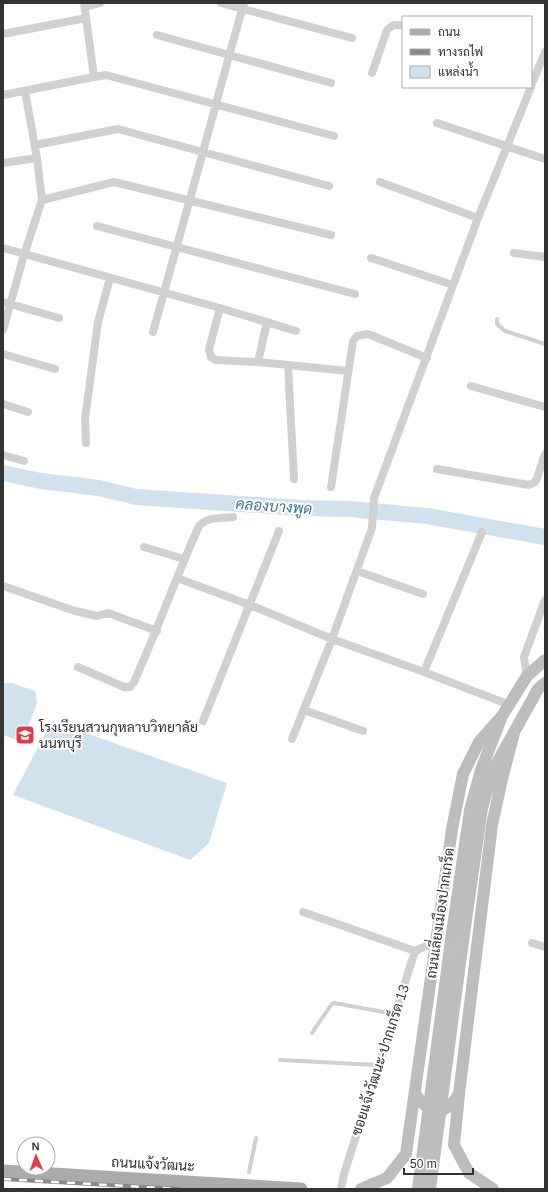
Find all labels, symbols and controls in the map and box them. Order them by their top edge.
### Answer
legend [402,16,532,88]
text: ถนน [438,25,461,39]
text: ทางรถไฟ [438,44,483,59]
text: แหล่งน้ำ [438,61,478,79]
water label: คลองบางพูด [235,495,313,519]
place label: โรงเรียนสวนกุหลาบวิทยาลัย นนทบุรี [38,718,198,753]
school or university icon: โรงเรียนสวนกุหลาบวิทยาลัย นนทบุรี [14,724,36,746]
street label: ถนนเลี่ยงเมืองปากเกร็ด [419,846,457,979]
street label: ซอยแจ้งวัฒนะ-ปากเกร็ด 13 [347,982,412,1138]
north arrow [16,1136,56,1176]
text: N [31,1140,40,1152]
scale bar [404,1150,473,1176]
street label: ถนนแจ้งวัฒนะ [111,1153,195,1174]
text: 50 m [410,1157,437,1171]

